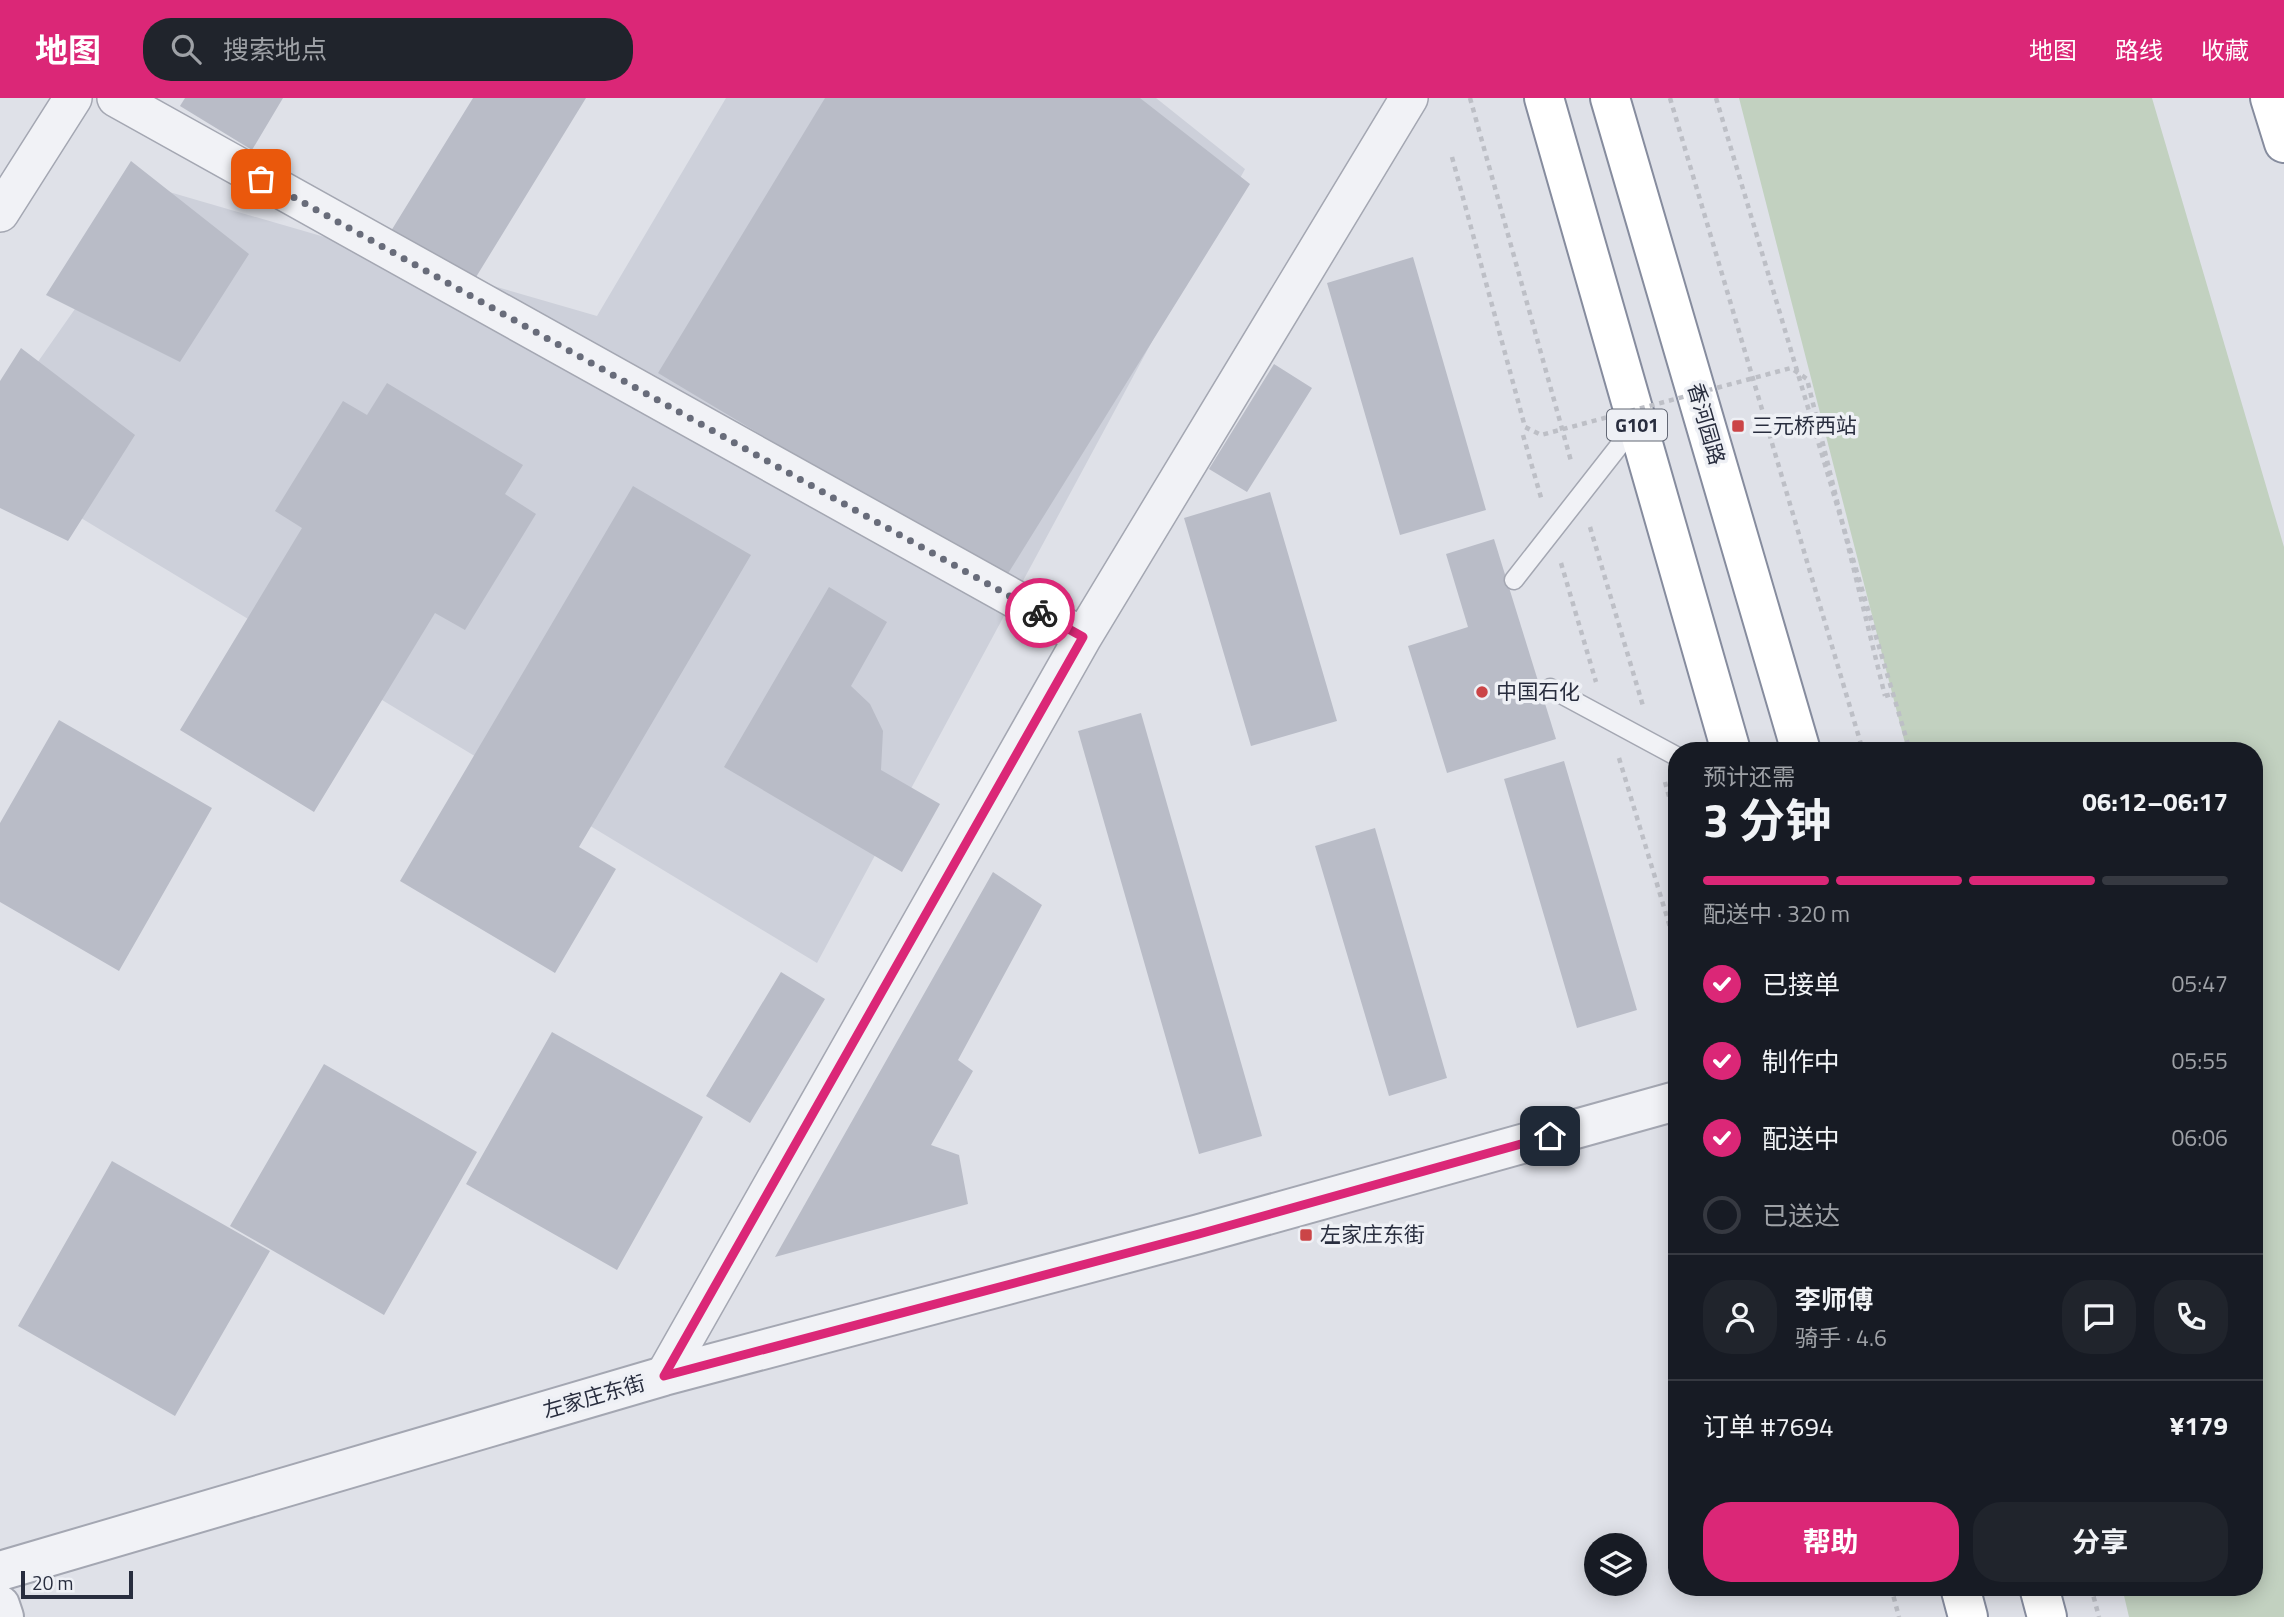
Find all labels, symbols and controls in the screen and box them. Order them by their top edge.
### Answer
search box [143,18,633,81]
text: 地图 [35,25,101,75]
icon: search [167,30,205,68]
text: 搜索地点 [223,30,327,69]
text: 地图 [2029,32,2077,68]
text: 路线 [2115,32,2163,68]
text: 收藏 [2201,32,2249,68]
pin [231,149,291,209]
icon: bag [242,160,280,198]
street label: 香河园路 [1680,379,1734,469]
place label: 三元桥西站 [1752,409,1857,441]
road number: G101 [1607,410,1667,440]
marker: 三元桥西站 [1730,418,1746,434]
courier [1005,578,1075,648]
icon: bike [1021,594,1059,632]
place label: 中国石化 [1496,675,1580,707]
marker: 中国石化 [1474,684,1490,700]
text: 预计还需 [1703,759,1795,794]
text: 06:12–06:17 [2082,782,2228,821]
text: 3 分钟 [1703,785,1831,855]
text: 配送中 · 320 m [1703,896,1850,931]
icon: check [1703,965,1741,1003]
text: 已接单 [1762,965,1840,1004]
text: 05:47 [2171,966,2228,1001]
icon: check [1703,1042,1741,1080]
text: 制作中 [1762,1042,1840,1081]
text: 05:55 [2171,1043,2228,1078]
pin [1520,1106,1580,1166]
icon: home [1531,1117,1569,1155]
icon: check [1703,1119,1741,1157]
text: 配送中 [1762,1119,1840,1158]
text: 06:06 [2171,1120,2228,1155]
text: 已送达 [1762,1196,1840,1235]
place label: 左家庄东街 [1320,1218,1425,1250]
marker: 左家庄东街 [1298,1227,1314,1243]
button: person [1703,1280,1777,1354]
text: 李师傅 [1795,1280,1873,1319]
button: chat [2062,1280,2136,1354]
button: phone [2154,1280,2228,1354]
text: 骑手 · 4.6 [1795,1320,1887,1355]
street label: 左家庄东街 [539,1366,649,1426]
text: ¥179 [2170,1406,2228,1445]
text: 订单 #7694 [1703,1407,1834,1446]
button: 帮助 [1703,1502,1959,1582]
button: 分享 [1973,1502,2228,1582]
map controls [1584,1533,1647,1596]
button: layers [1584,1533,1647,1596]
scale bar [21,1568,133,1600]
text: 20 m [32,1568,73,1597]

